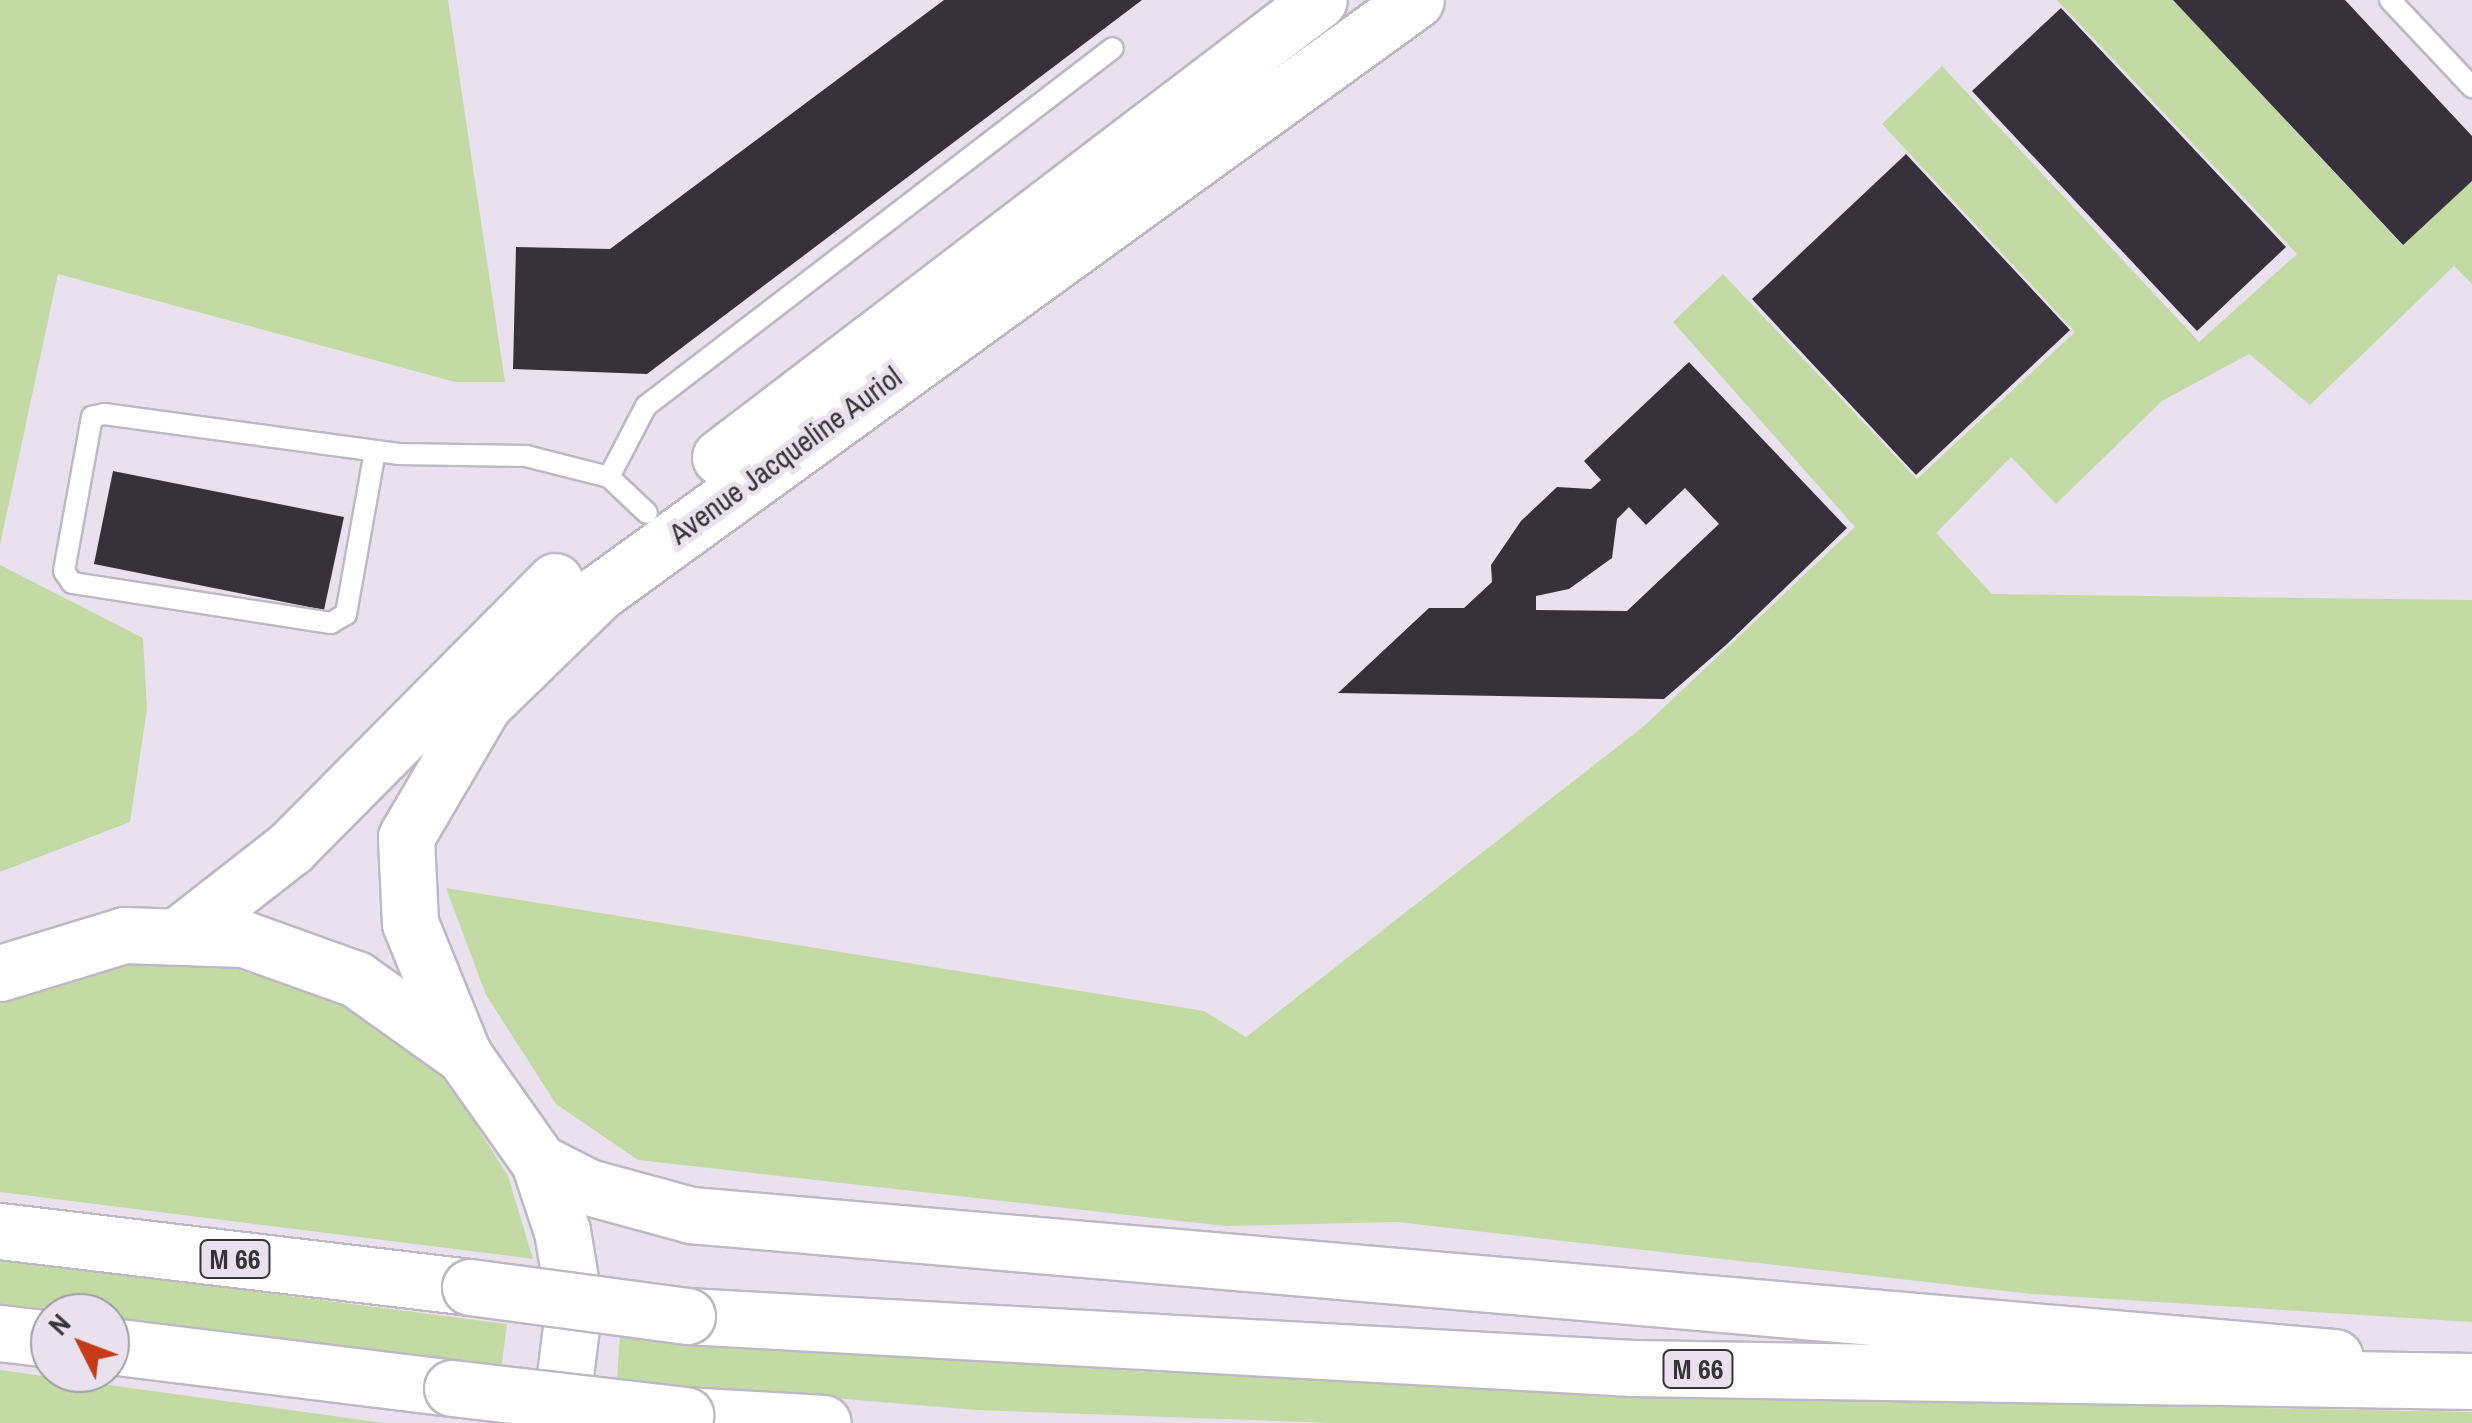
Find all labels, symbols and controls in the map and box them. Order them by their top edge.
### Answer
street label: Avenue Jacqueline Auriol [661,358,909,552]
road number: M 66 [198,1236,272,1282]
north arrow [30,1293,130,1393]
text: N [40,1305,79,1343]
road number: M 66 [1660,1346,1736,1392]

